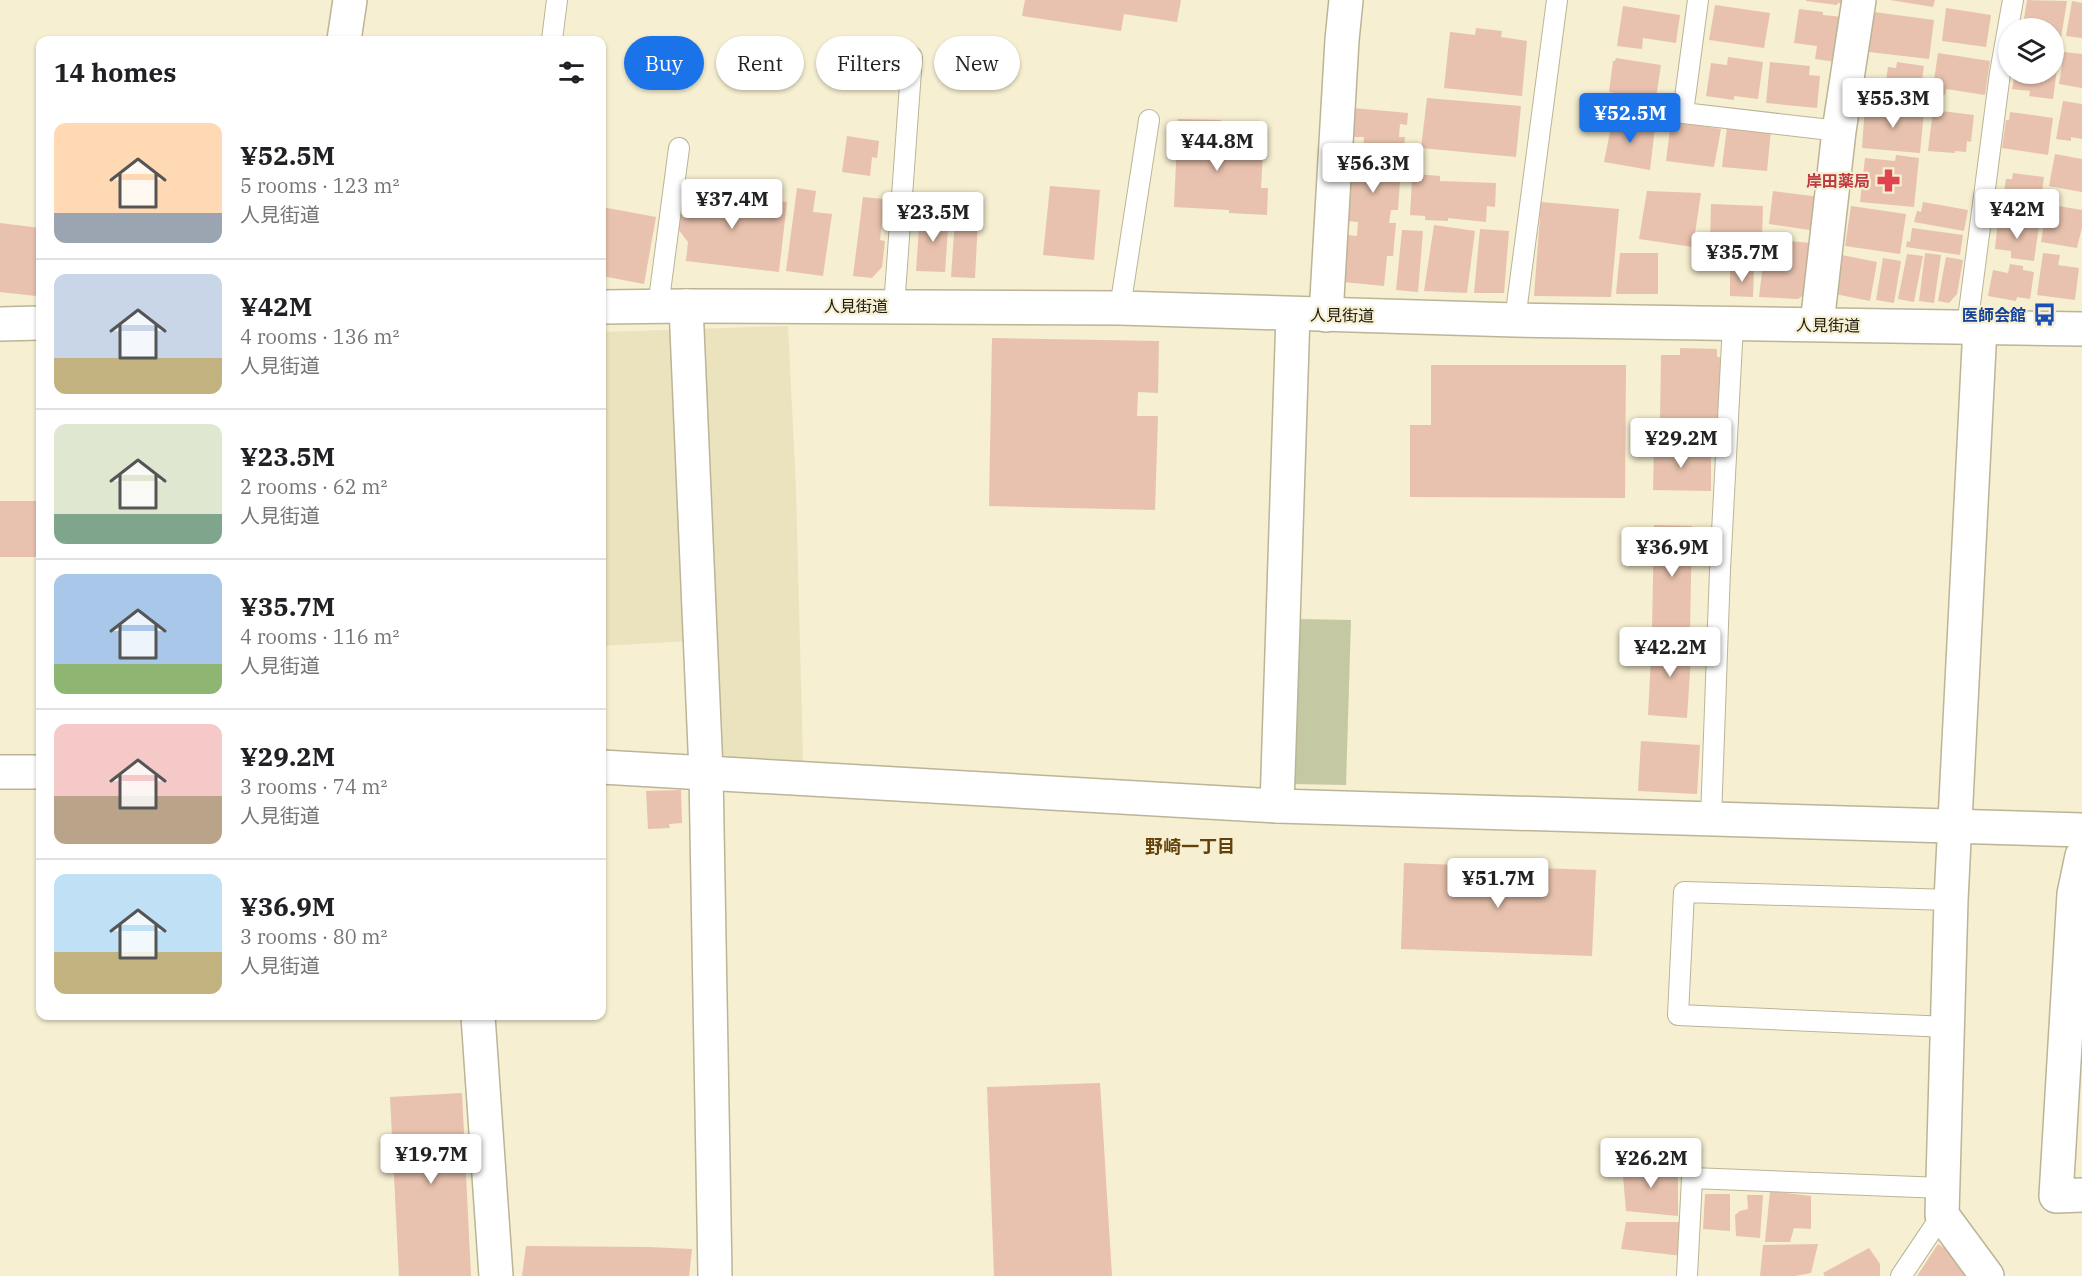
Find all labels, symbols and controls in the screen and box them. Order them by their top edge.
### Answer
map controls [1998,18,2064,84]
button: layers [1998,18,2064,84]
chip: Buy [624,36,704,90]
chip: Rent [716,36,804,90]
chip: Filters [816,36,922,90]
chip: New [934,36,1020,90]
text: 14 homes [54,55,176,89]
icon: filters [555,56,588,89]
pin: ¥55.3M [1844,78,1942,129]
text: ¥55.3M [1856,84,1930,111]
pin: ¥52.5M [1581,93,1679,144]
text: ¥52.5M [1593,99,1667,126]
pin: ¥44.8M [1168,121,1266,172]
text: ¥44.8M [1180,127,1254,154]
text: ¥52.5M [240,138,335,172]
pin: ¥56.3M [1324,143,1422,194]
icon: home [102,147,174,219]
text: ¥56.3M [1336,149,1410,176]
pharmacy icon: 岸田薬局 [1875,168,1901,194]
place label: 岸田薬局 [1806,171,1870,191]
text: 5 rooms · 123 m² [240,172,399,199]
pin: ¥37.4M [683,179,781,230]
text: ¥37.4M [695,185,769,212]
pin: ¥42M [1981,189,2053,240]
pin: ¥23.5M [884,192,982,243]
text: ¥42M [1989,195,2045,222]
text: ¥23.5M [896,198,970,225]
text: 人見街道 [240,201,320,228]
pin: ¥35.7M [1693,232,1791,283]
text: ¥35.7M [1705,238,1779,265]
text: ¥42M [240,289,312,323]
street label: 人見街道 [824,296,888,316]
icon: home [102,298,174,370]
bus stop icon: 医師会館 [2031,302,2057,328]
street label: 人見街道 [1310,304,1374,326]
place label: 医師会館 [1962,305,2026,325]
street label: 人見街道 [1796,314,1860,336]
text: 4 rooms · 136 m² [240,323,399,350]
text: 人見街道 [240,352,320,379]
pin: ¥29.2M [1632,418,1730,469]
text: ¥29.2M [1644,424,1718,451]
text: ¥23.5M [240,439,335,473]
icon: home [102,448,174,520]
text: 2 rooms · 62 m² [240,473,387,500]
text: 人見街道 [240,502,320,529]
pin: ¥36.9M [1623,527,1721,578]
text: ¥36.9M [1635,533,1709,560]
text: ¥35.7M [240,589,335,623]
icon: home [102,598,174,670]
text: 4 rooms · 116 m² [240,623,399,650]
pin: ¥42.2M [1621,627,1719,678]
text: ¥42.2M [1633,633,1707,660]
text: 人見街道 [240,652,320,679]
text: ¥29.2M [240,739,335,773]
icon: home [102,748,174,820]
text: 3 rooms · 74 m² [240,773,387,800]
text: 人見街道 [240,802,320,829]
district label: 野崎一丁目 [1145,835,1235,858]
pin: ¥51.7M [1449,858,1547,909]
text: ¥51.7M [1461,864,1535,891]
text: ¥36.9M [240,889,335,923]
icon: home [102,898,174,970]
text: 3 rooms · 80 m² [240,923,387,950]
text: 人見街道 [240,952,320,979]
pin: ¥19.7M [382,1134,480,1185]
pin: ¥26.2M [1602,1138,1700,1189]
text: ¥19.7M [394,1140,468,1167]
text: ¥26.2M [1614,1144,1688,1171]

